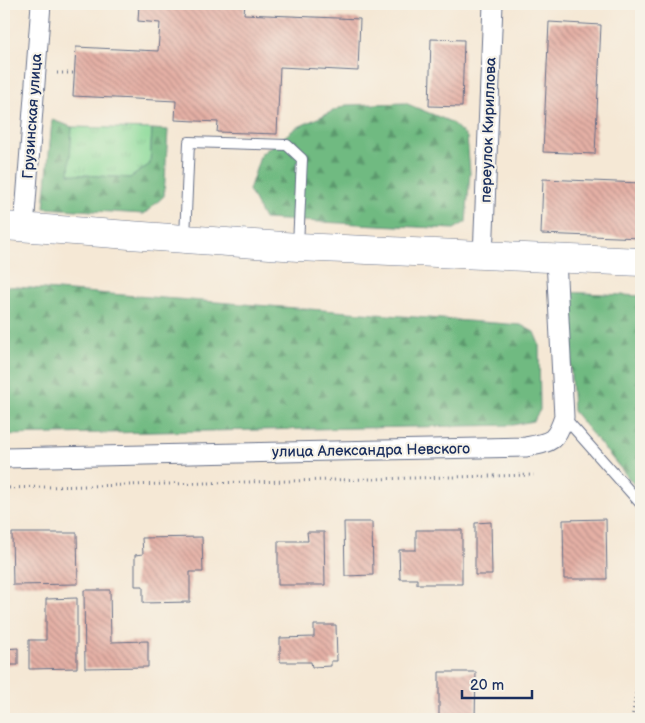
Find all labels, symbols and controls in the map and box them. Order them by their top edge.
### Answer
street label: Грузинская улица [19,53,46,179]
street label: переулок Кириллова [476,57,501,203]
street label: улица Александра Невского [272,439,470,462]
scale bar [462,668,532,700]
text: 20 m [470,676,504,695]

